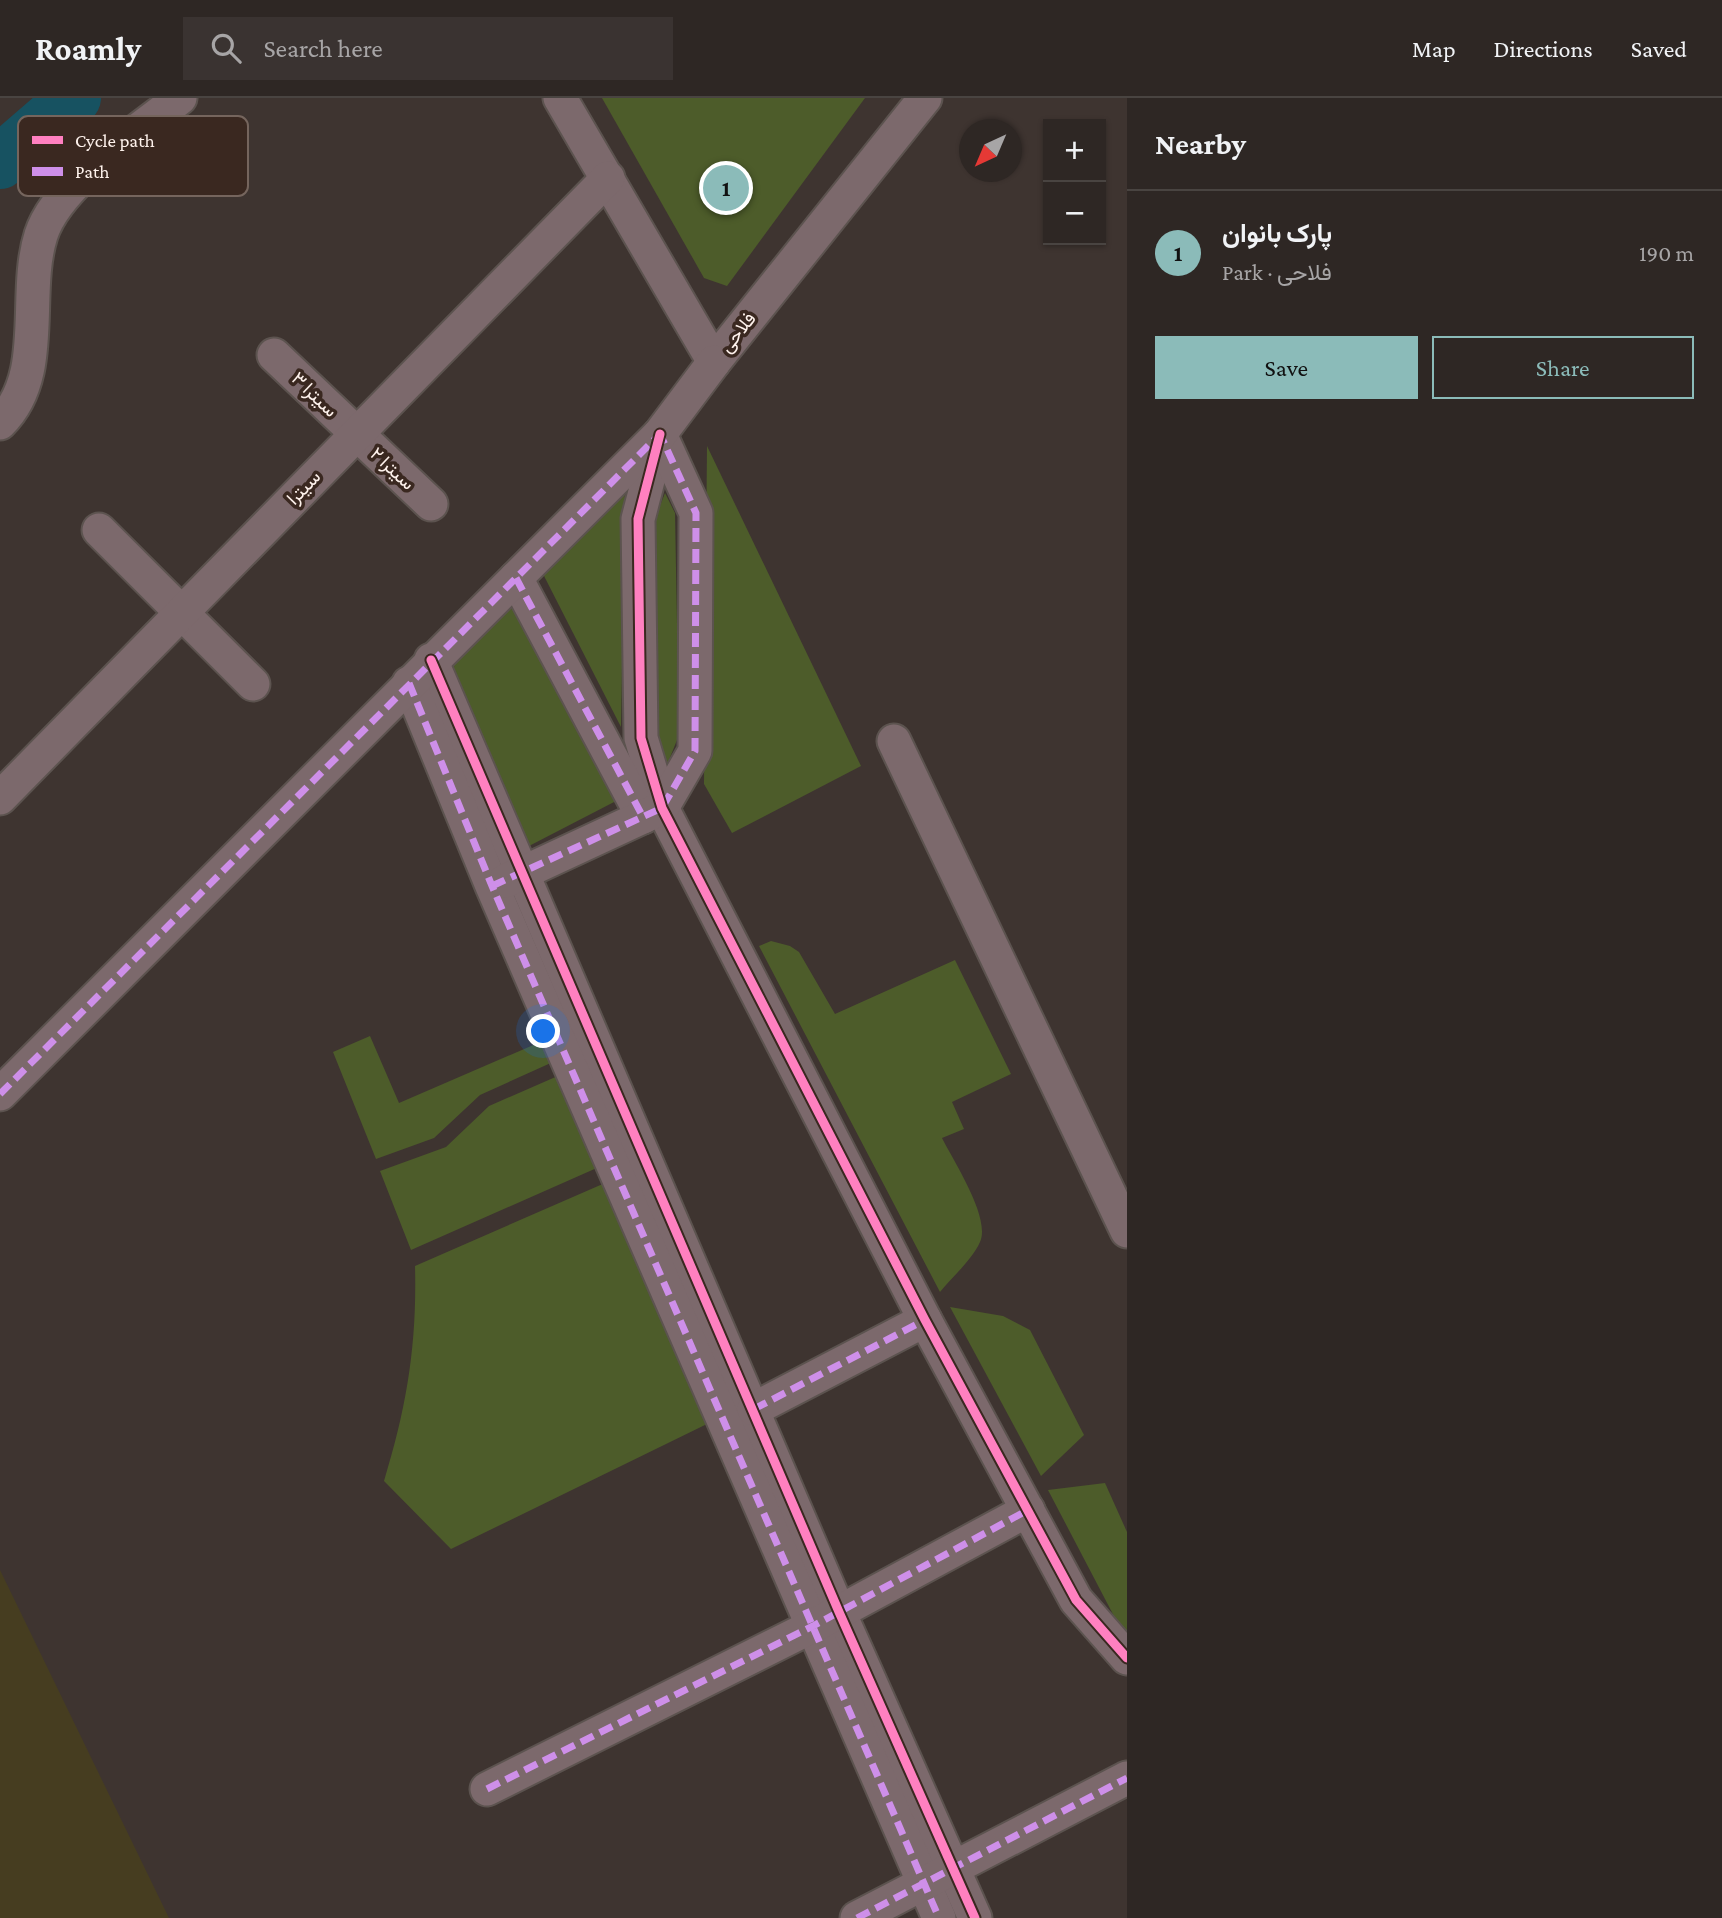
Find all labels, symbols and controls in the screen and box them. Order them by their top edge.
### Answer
search box [183,17,673,80]
icon: search [207,29,245,67]
text: Roamly [35,30,141,67]
text: Search here [263,34,383,63]
text: Map [1412,35,1456,62]
text: Directions [1494,35,1593,62]
text: Saved [1631,35,1687,62]
legend [18,116,248,196]
north arrow [959,119,1022,182]
map controls [1043,119,1106,245]
button: + [1043,119,1106,182]
text: Nearby [1155,127,1246,160]
text: Cycle path [75,130,155,151]
text: Path [75,161,110,182]
pin: 1 [703,162,749,214]
button: − [1043,182,1106,245]
text: پارک بانوان [1222,219,1332,248]
text: 1 [1174,240,1182,266]
text: 190 m [1639,240,1694,266]
text: Park · فلاحی [1222,259,1332,285]
street label: فلاحی [715,308,761,357]
button: Save [1155,336,1418,399]
button: Share [1432,336,1694,399]
street label: سیترا ۳ [287,368,342,422]
street label: سیترا ۲ [366,443,419,495]
street label: سیترا [282,466,325,509]
your location [526,1014,560,1048]

